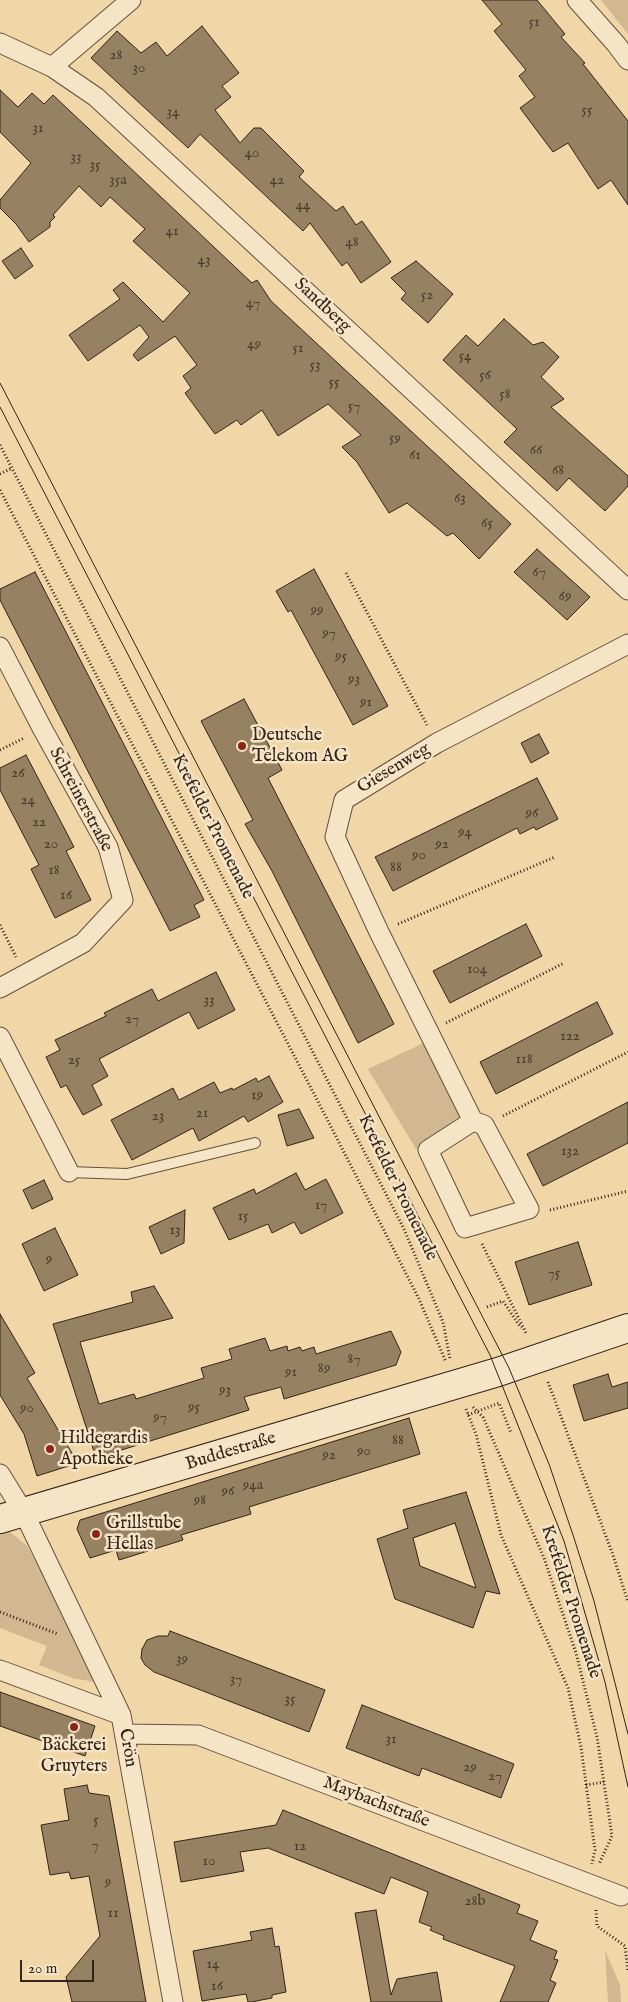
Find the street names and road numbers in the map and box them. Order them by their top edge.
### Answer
street label: Sandberg [289,274,355,338]
street label: Giesenweg [354,739,434,799]
street label: Schreinerstraße [43,744,117,856]
street label: Krefelder Promenade [166,751,258,903]
street label: Krefelder Promenade [352,1111,442,1265]
street label: Buddestraße [183,1428,279,1476]
street label: Krefelder Promenade [535,1523,605,1681]
street label: Crön [113,1727,141,1769]
street label: Maybachstraße [320,1773,432,1833]

